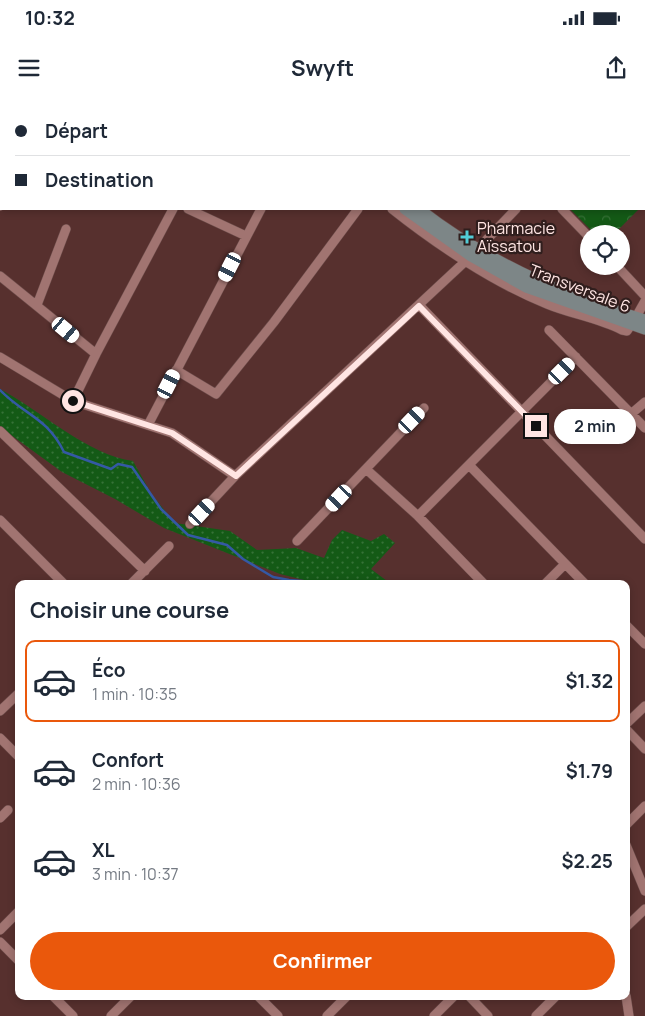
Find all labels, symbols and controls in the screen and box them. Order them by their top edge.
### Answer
text: 10:32 [25,5,75,31]
text: Swyft [291,53,354,83]
icon: menu [15,54,43,82]
icon: share [602,54,630,82]
text: Départ [45,118,108,144]
text: Destination [45,167,154,193]
place label: Pharmacie Aïssatou [477,217,555,257]
map controls [580,225,630,275]
button: locate [580,225,630,275]
marker: Pharmacie Aïssatou [461,231,473,243]
car [216,250,243,284]
street label: Transversale 6 [526,259,634,317]
car [49,315,82,345]
car [546,355,577,387]
car [155,367,182,401]
route start [62,390,84,412]
car [396,404,427,436]
callout: 2 min [554,408,636,444]
route end [525,415,547,437]
text: 2 min [574,415,616,437]
car [323,482,354,514]
car [186,496,217,528]
text: Choisir une course [30,595,229,625]
text: Éco [92,657,126,683]
icon: car [32,659,77,704]
text: $1.32 [565,668,613,694]
text: 1 min · 10:35 [92,683,177,705]
text: Confort [92,747,164,773]
icon: car [32,749,77,794]
text: $1.79 [566,758,613,784]
text: 2 min · 10:36 [92,773,181,795]
text: XL [92,837,115,863]
icon: car [32,839,77,884]
text: $2.25 [562,848,613,874]
text: 3 min · 10:37 [92,863,179,885]
button: Confirmer [30,932,615,990]

